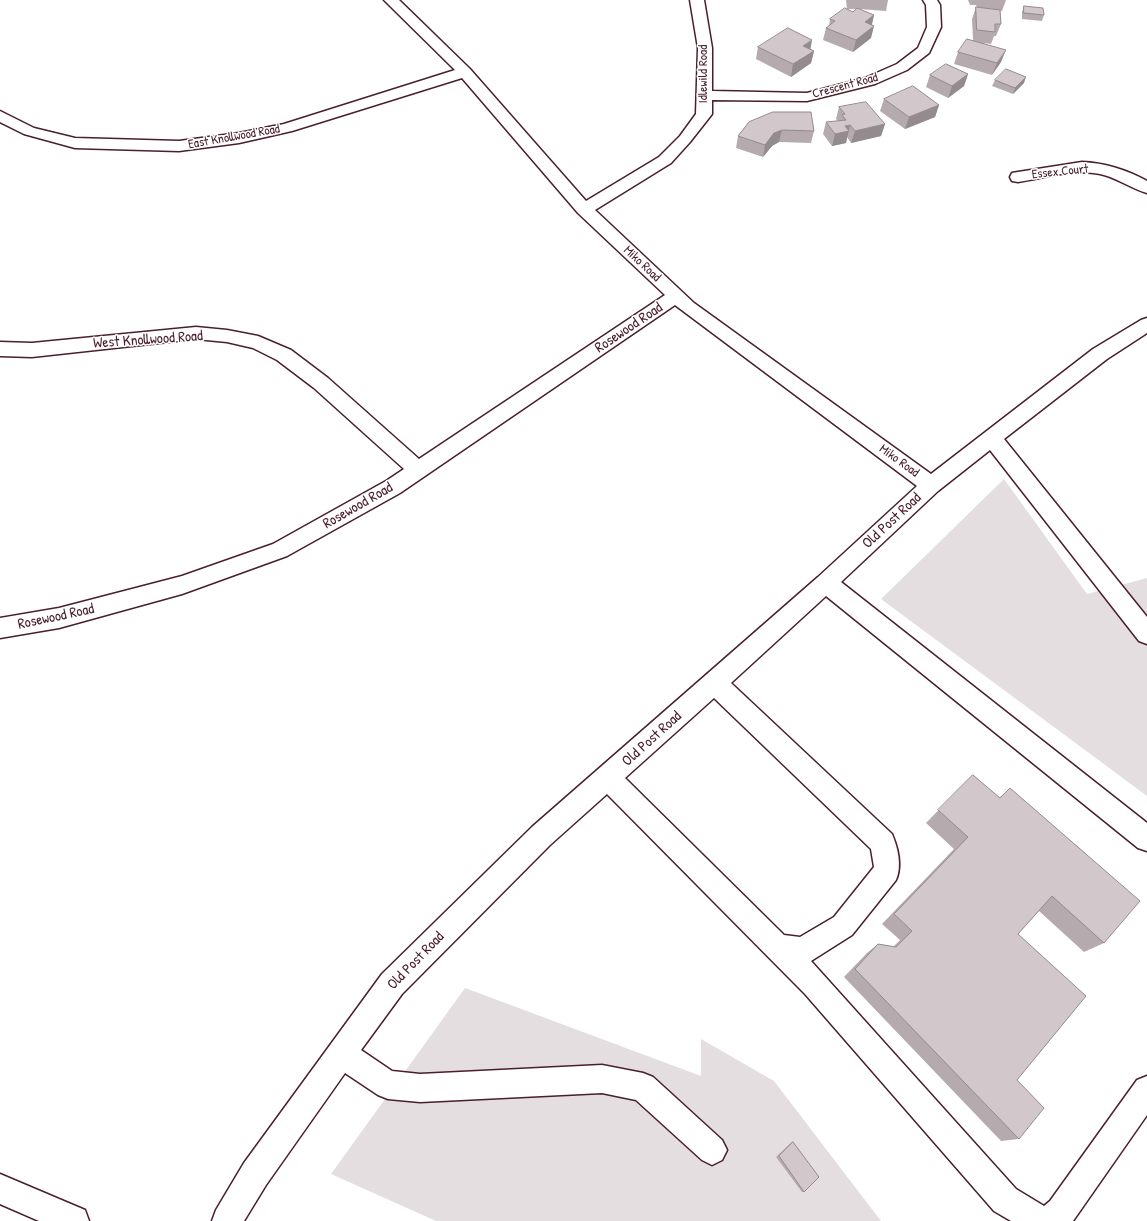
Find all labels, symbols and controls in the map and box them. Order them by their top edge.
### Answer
street label: Idlewild Road [696,45,712,103]
street label: Crescent Road [811,70,879,102]
street label: East Knollwood Road [187,121,281,153]
street label: Essex Court [1031,161,1089,183]
street label: Miko Road [620,243,664,285]
street label: Rosewood Road [592,299,666,357]
street label: West Knollwood Road [93,327,203,353]
street label: Miko Road [876,441,922,481]
street label: Rosewood Road [320,479,396,533]
street label: Old Post Road [859,489,925,553]
street label: Rosewood Road [16,600,96,634]
street label: Old Post Road [619,708,685,770]
street label: Old Post Road [384,928,448,994]

